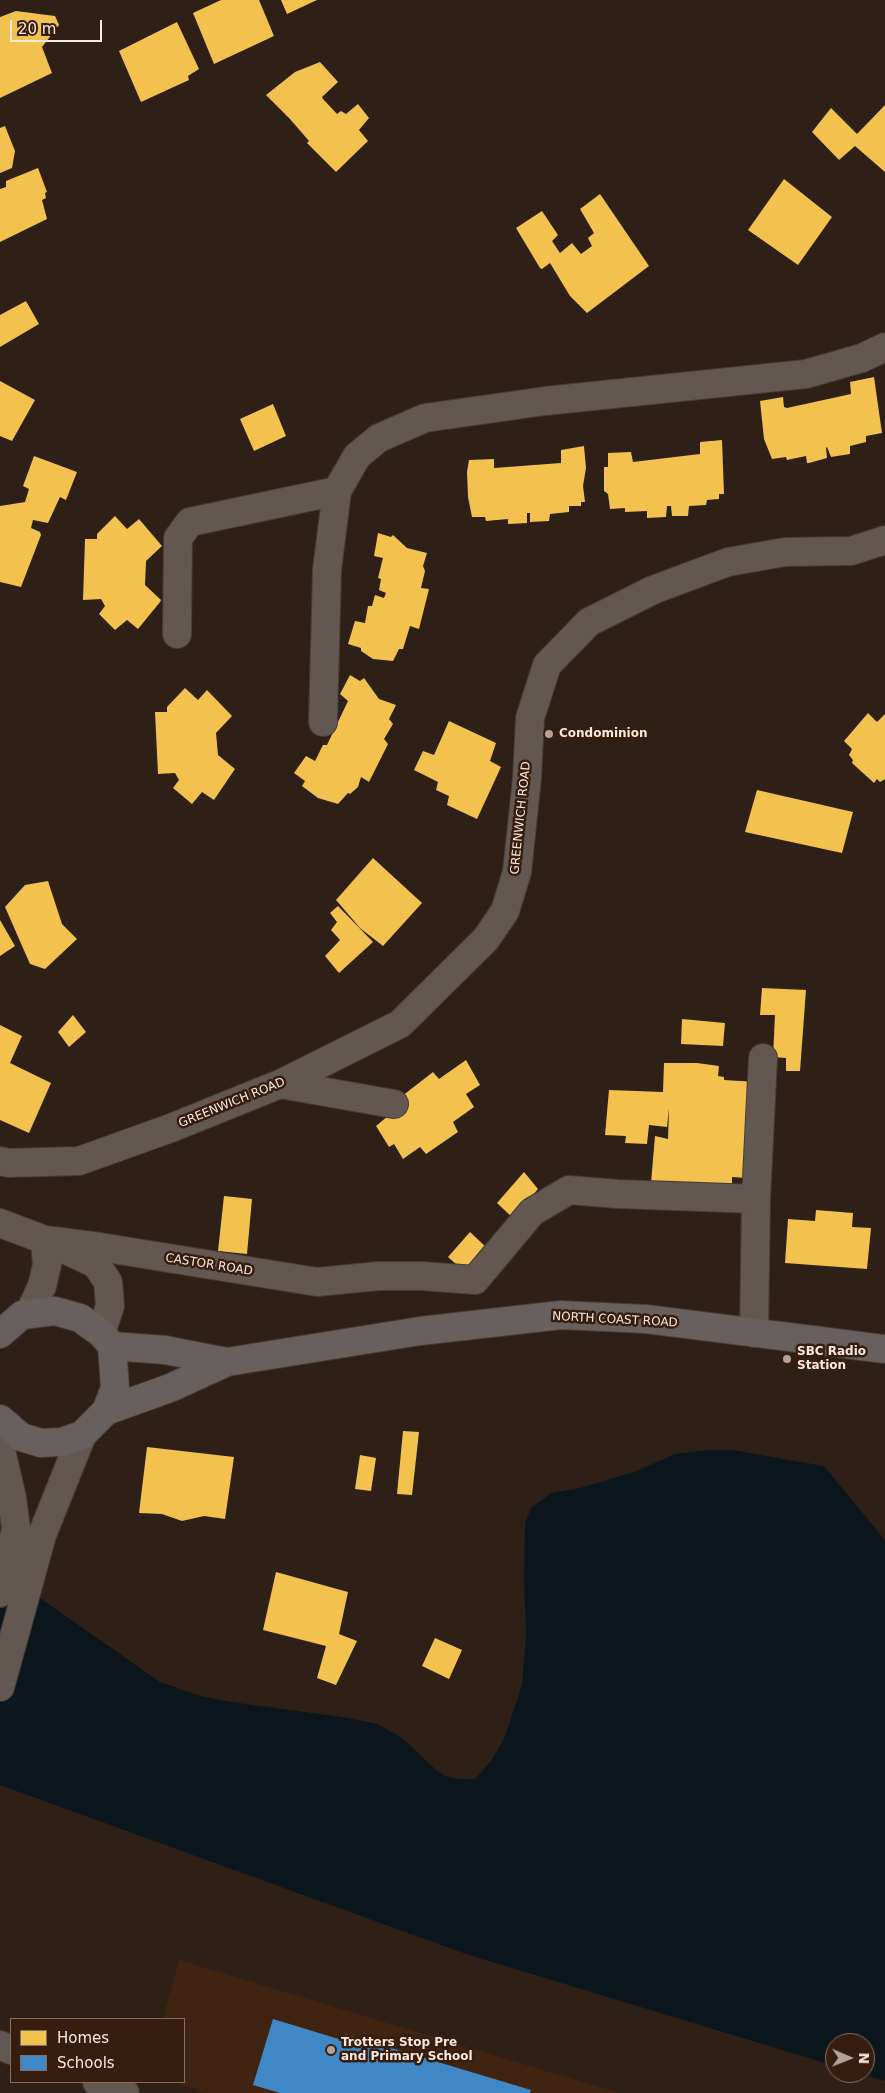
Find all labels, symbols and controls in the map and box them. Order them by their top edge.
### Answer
scale bar [12,10,105,42]
text: 20 m [18,20,56,38]
place label: Condominion [559,727,647,741]
marker: Condominion [543,728,555,740]
street label: GREENWICH ROAD [508,761,534,875]
street label: GREENWICH ROAD [177,1075,287,1131]
street label: CASTOR ROAD [164,1251,254,1279]
street label: NORTH COAST ROAD [552,1310,678,1330]
place label: SBC Radio Station [797,1345,866,1373]
marker: SBC Radio Station [781,1353,793,1365]
legend [10,2018,185,2083]
text: Homes [57,2029,109,2047]
north arrow [825,2033,875,2083]
place label: Trotters Stop Pre and Primary School [341,2036,473,2064]
marker: Trotters Stop Pre and Primary School [325,2044,337,2056]
text: N [856,2052,872,2064]
text: Schools [57,2054,115,2072]

